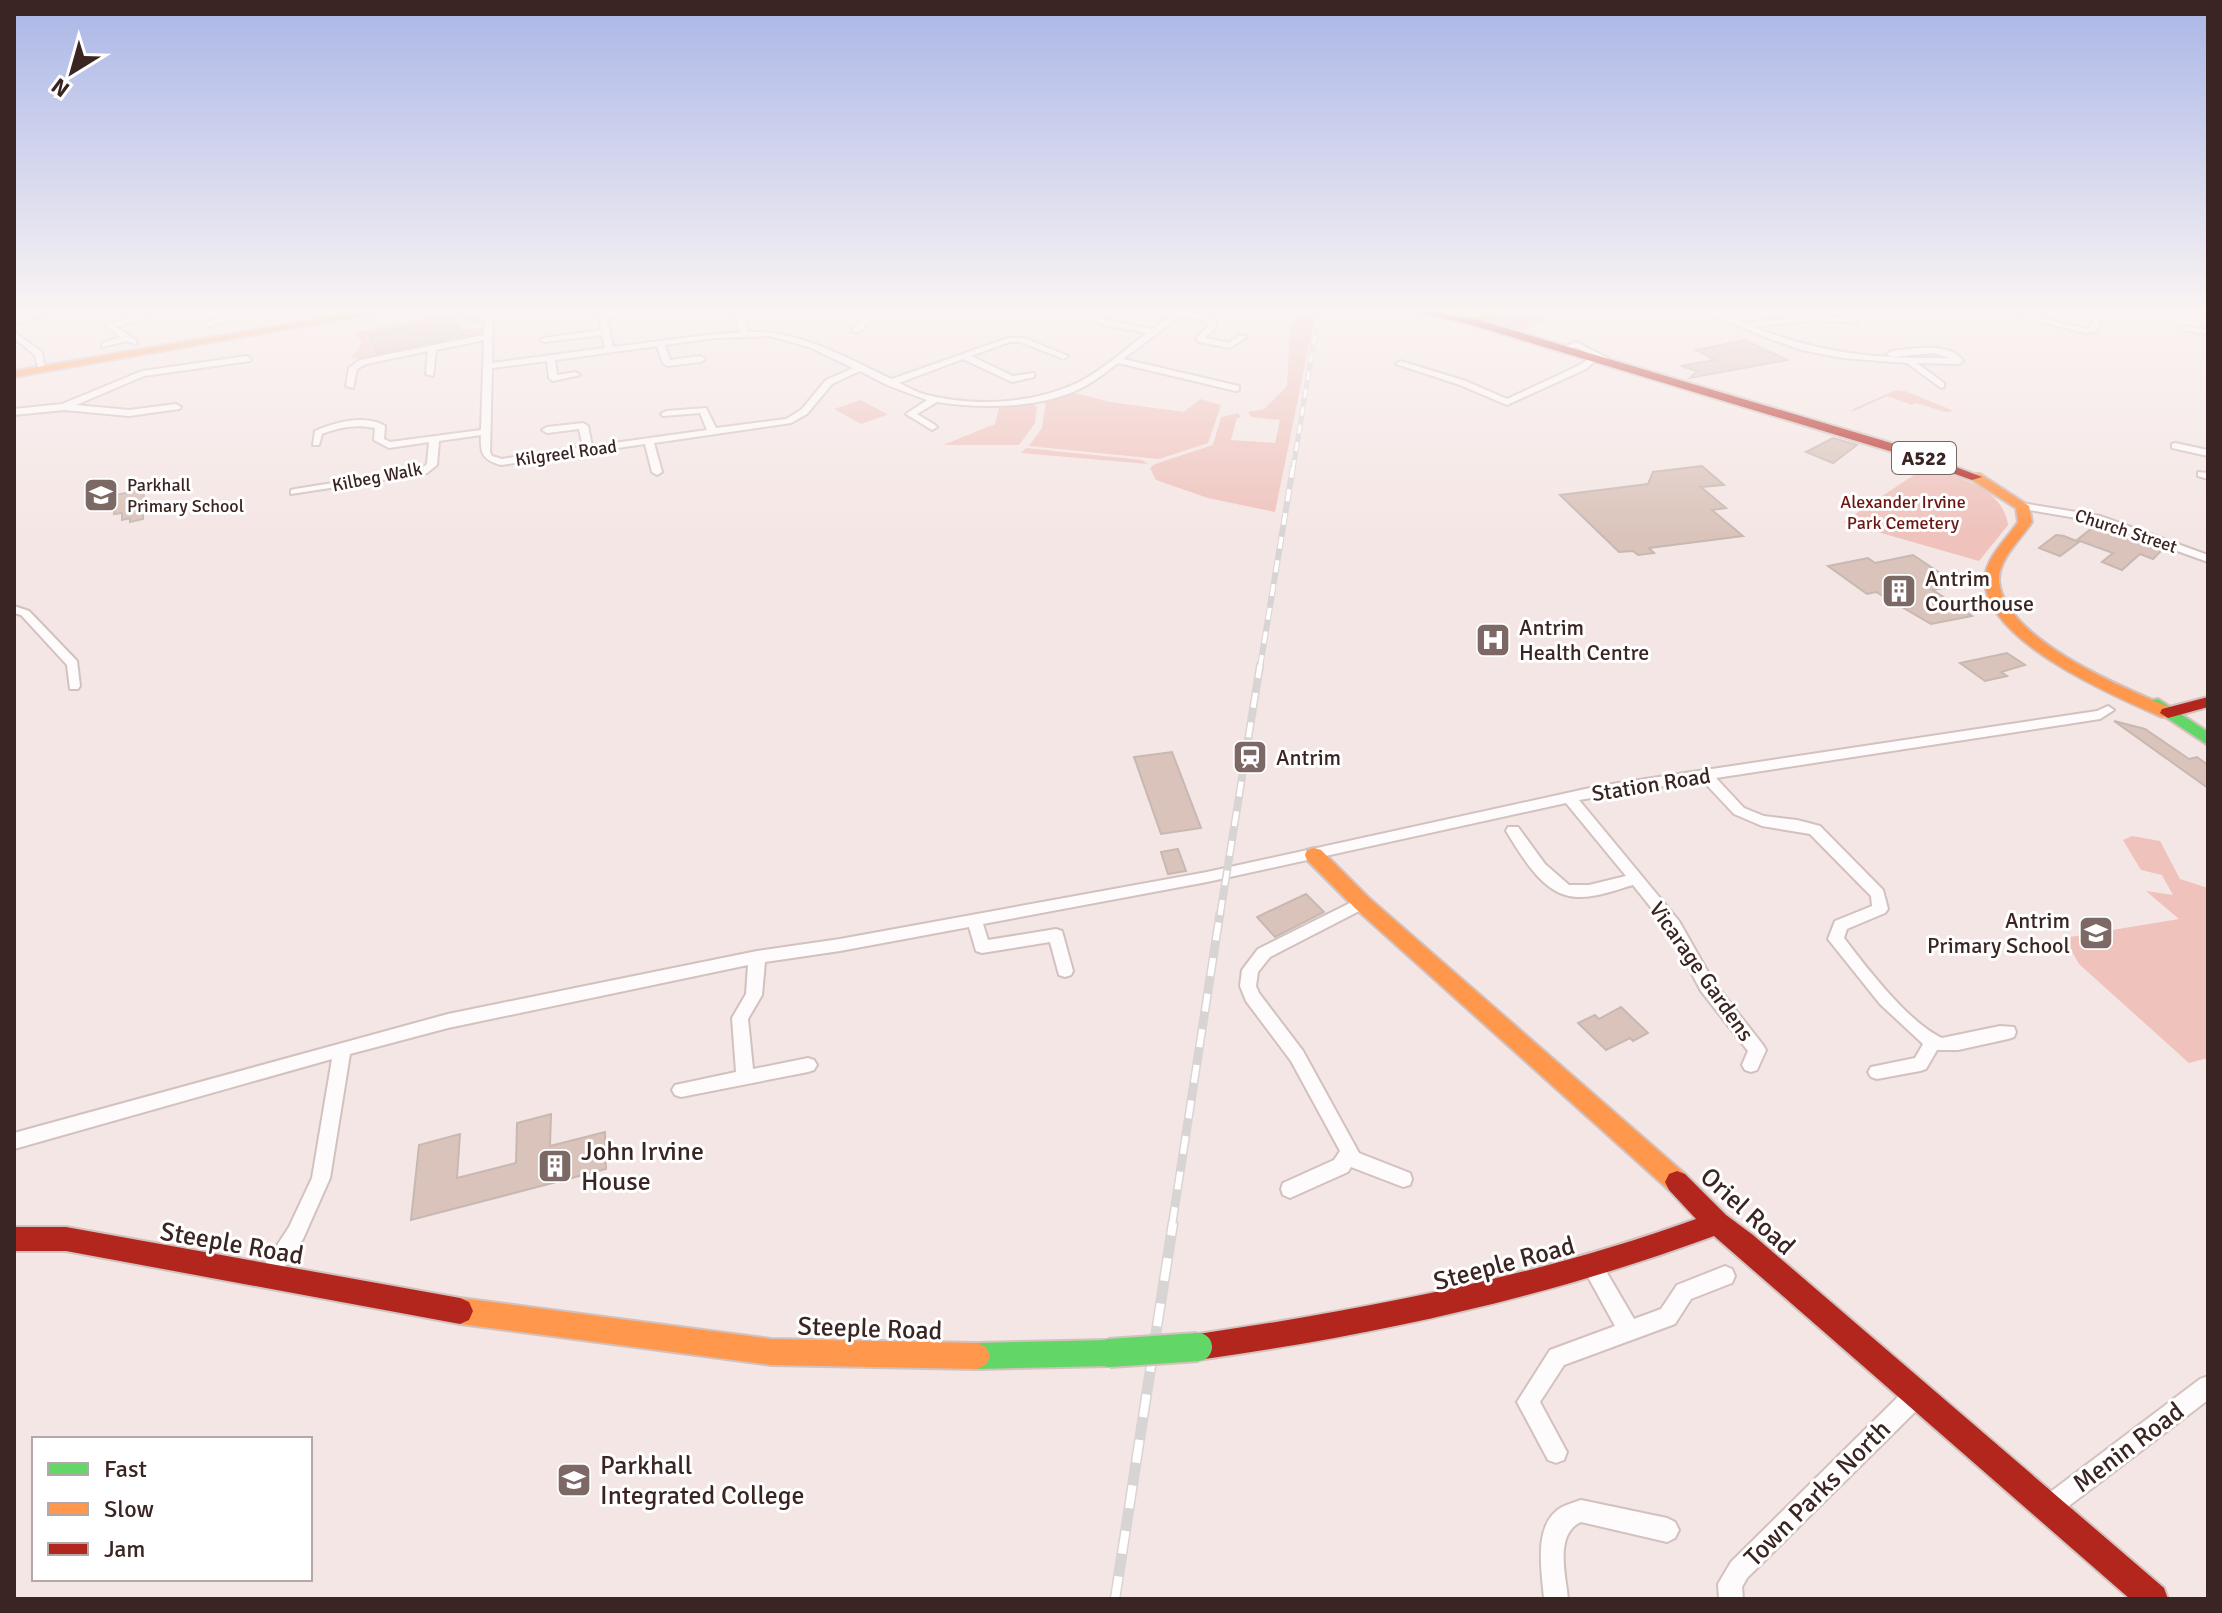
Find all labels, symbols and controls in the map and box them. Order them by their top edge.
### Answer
north arrow [32,32,112,112]
text: N [46,72,75,103]
street label: Kilgreel Road [514,435,618,471]
road number: A522 [1892,442,1956,474]
street label: Kilbeg Walk [330,458,424,496]
place label: Parkhall Primary School [127,474,244,517]
school or university icon: Parkhall Primary School [82,476,120,514]
park label: Alexander Irvine Park Cemetery [1840,491,1966,534]
street label: Church Street [2072,504,2180,558]
place label: Antrim Courthouse [1925,565,2034,617]
building icon: Antrim Courthouse [1880,572,1918,610]
place label: Antrim Health Centre [1519,614,1649,666]
hospital icon: Antrim Health Centre [1474,621,1512,659]
station icon: Antrim [1231,738,1269,776]
place label: Antrim [1276,744,1341,771]
street label: Station Road [1590,762,1712,807]
street label: Vicarage Gardens [1643,896,1760,1046]
place label: Antrim Primary School [1927,907,2070,959]
school or university icon: Antrim Primary School [2077,914,2115,952]
place label: John Irvine House [581,1136,704,1198]
building icon: John Irvine House [536,1147,574,1185]
street label: Oriel Road [1693,1161,1801,1263]
street label: Steeple Road [158,1216,306,1272]
street label: Steeple Road [1430,1230,1578,1298]
street label: Steeple Road [797,1310,943,1348]
street label: Menin Road [2067,1396,2190,1500]
street label: Town Parks North [1738,1414,1898,1574]
legend [32,1437,312,1581]
place label: Parkhall Integrated College [600,1450,805,1512]
text: Fast [104,1454,147,1484]
school or university icon: Parkhall Integrated College [555,1461,593,1499]
text: Slow [104,1494,154,1524]
text: Jam [104,1534,145,1564]

